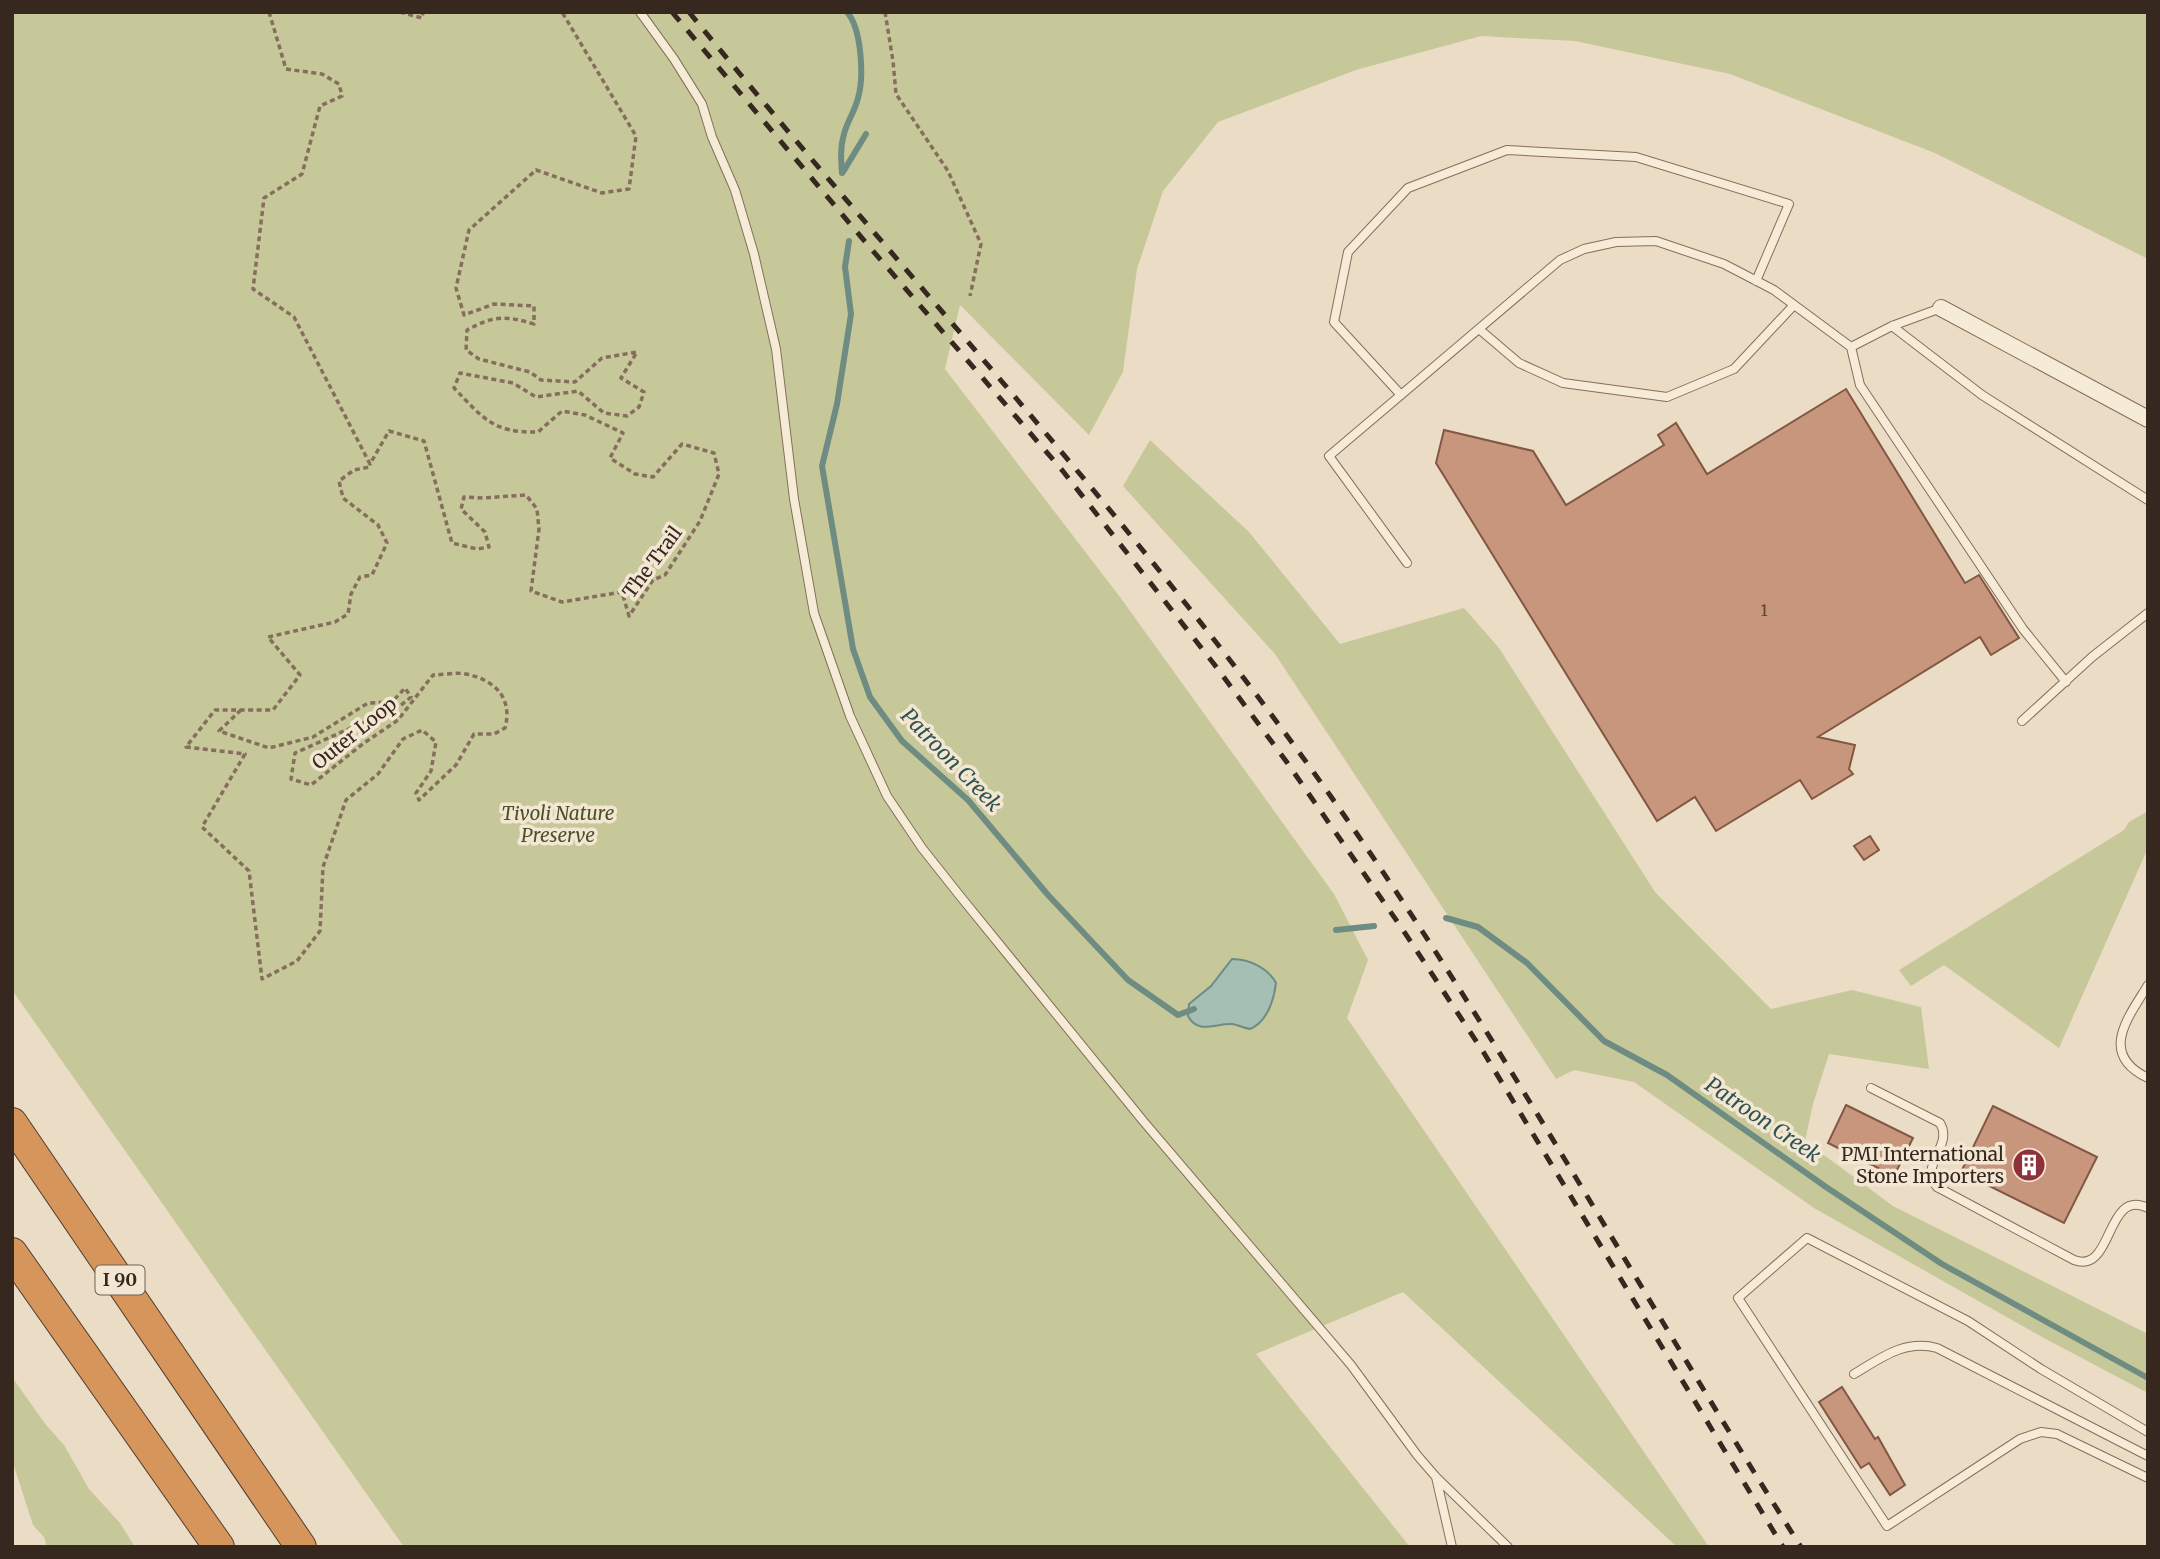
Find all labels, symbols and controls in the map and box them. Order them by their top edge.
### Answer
street label: The Trail [617,521,687,603]
house number: 1 [1760,600,1768,620]
street label: Outer Loop [307,692,401,774]
water label: Patroon Creek [895,702,1008,818]
park label: Tivoli Nature Preserve [502,801,615,847]
water label: Patroon Creek [1700,1071,1827,1169]
place label: PMI International Stone Importers [1841,1142,2004,1188]
building icon: PMI International Stone Importers [2010,1146,2048,1184]
road number: I 90 [96,1266,144,1294]

